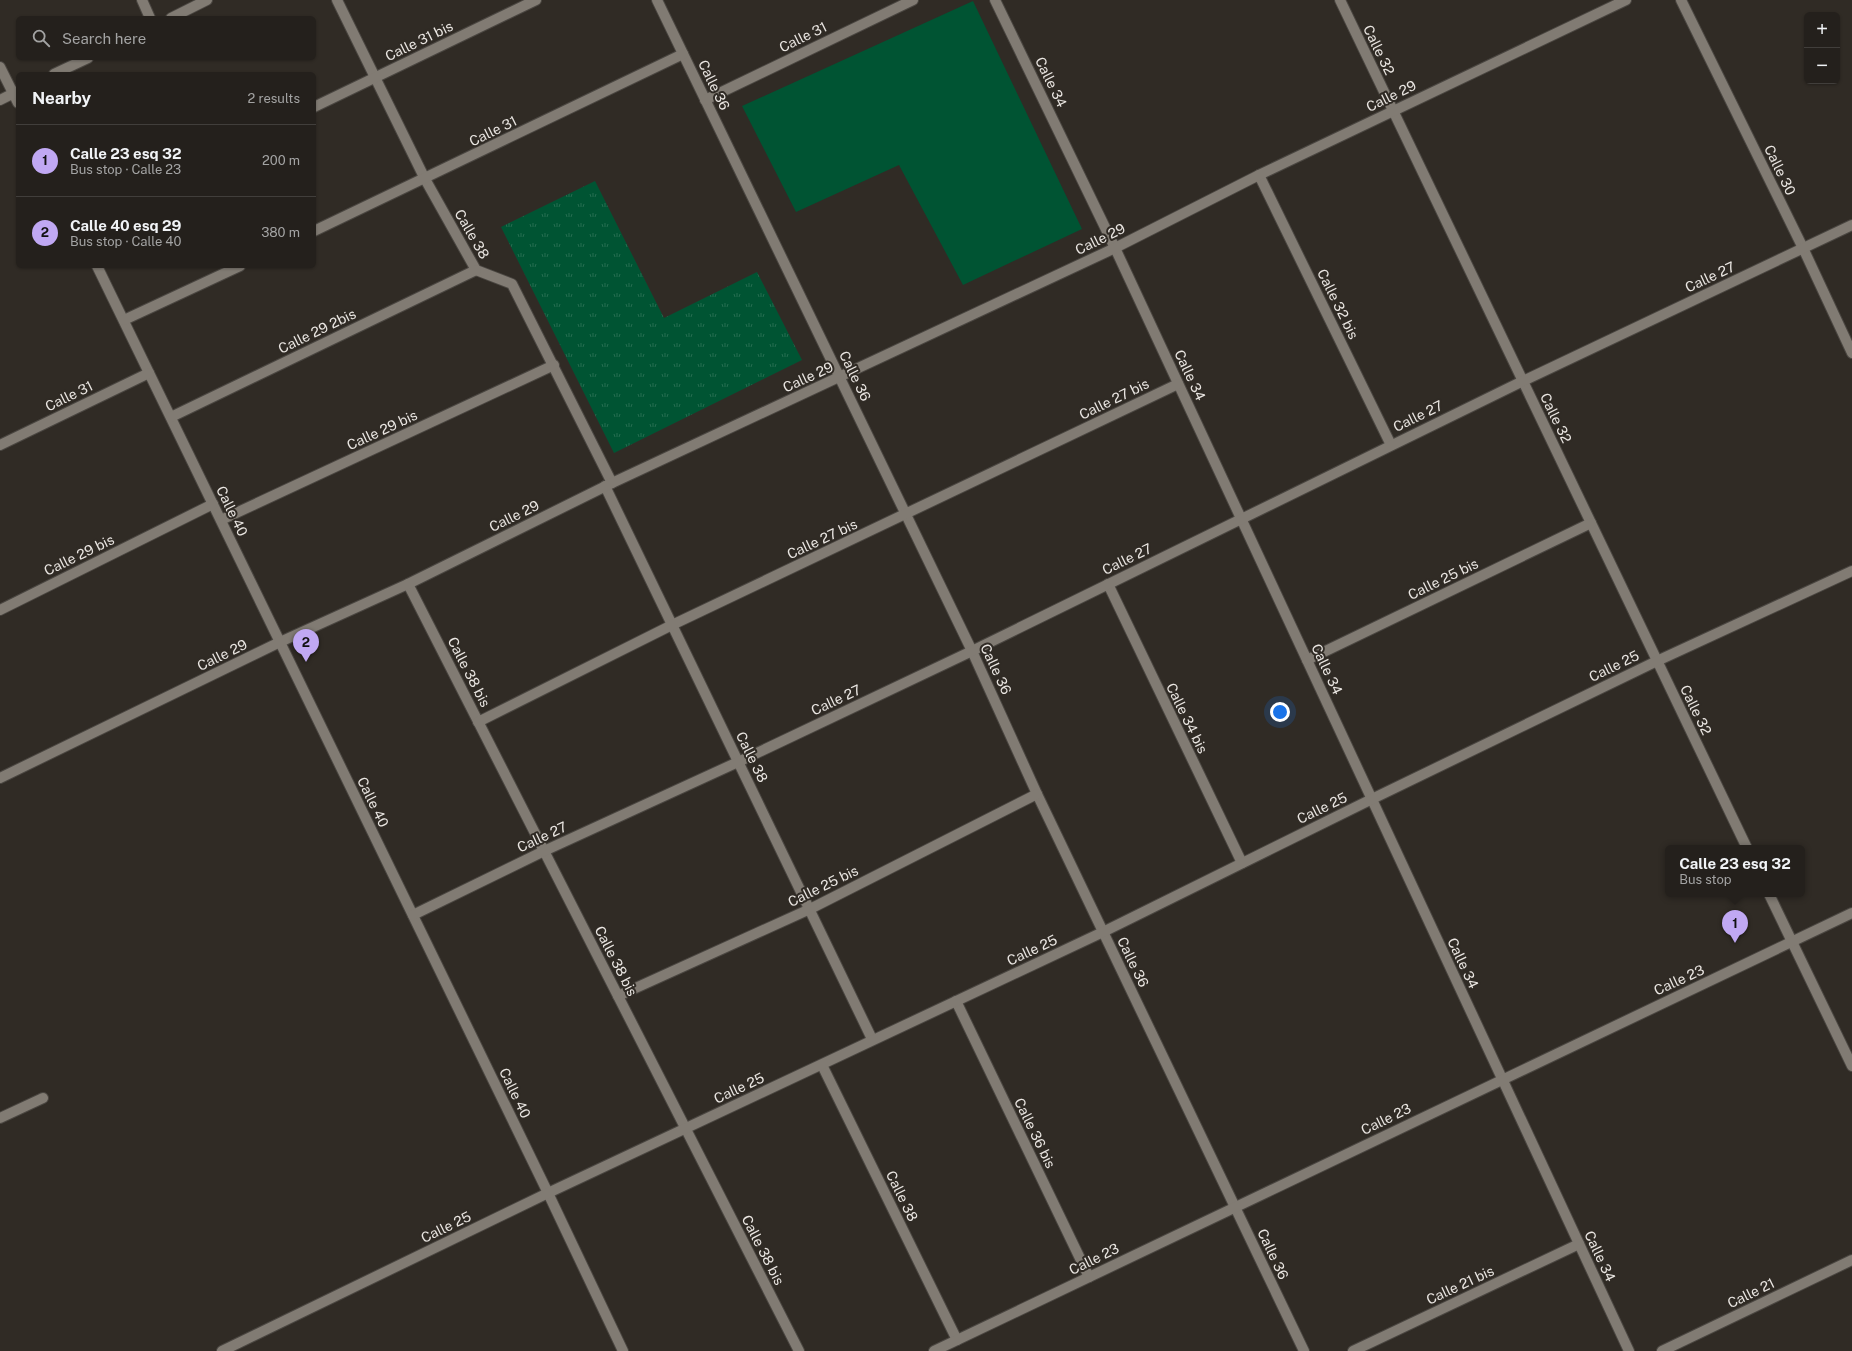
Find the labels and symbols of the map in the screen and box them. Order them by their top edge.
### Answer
street label: Calle 31 bis [383,18,455,64]
street label: Calle 31 [777,19,829,55]
street label: Calle 32 [1360,22,1398,78]
street label: Calle 34 [1032,54,1070,110]
street label: Calle 36 [695,57,733,113]
street label: Calle 29 [1363,77,1419,115]
street label: Calle 31 [467,113,519,149]
street label: Calle 30 [1761,142,1799,198]
street label: Calle 38 [452,207,492,261]
street label: Calle 29 [1072,220,1128,258]
street label: Calle 27 [1683,259,1737,295]
street label: Calle 32 bis [1314,266,1362,342]
street label: Calle 29 2bis [276,305,358,357]
street label: Calle 34 [1171,347,1209,403]
street label: Calle 36 [836,348,874,404]
street label: Calle 29 [780,358,836,396]
street label: Calle 27 bis [1077,375,1151,423]
street label: Calle 31 [43,378,95,414]
street label: Calle 32 [1537,390,1575,446]
street label: Calle 27 [1391,397,1445,435]
street label: Calle 29 bis [344,407,420,453]
street label: Calle 40 [213,483,251,539]
street label: Calle 29 [486,497,542,535]
street label: Calle 27 bis [784,516,860,562]
street label: Calle 29 bis [41,531,117,579]
street label: Calle 27 [1100,540,1154,578]
street label: Calle 25 bis [1405,555,1481,603]
pin: 2 [293,629,319,662]
street label: Calle 38 bis [444,634,494,710]
street label: Calle 29 [194,636,250,674]
street label: Calle 36 [977,641,1015,697]
street label: Calle 34 [1308,641,1346,697]
street label: Calle 25 [1586,647,1642,685]
street label: Calle 34 bis [1163,680,1211,756]
street label: Calle 27 [809,682,863,718]
street label: Calle 32 [1677,682,1715,738]
your location [1270,702,1290,722]
street label: Calle 38 [733,729,771,785]
street label: Calle 40 [354,774,392,830]
street label: Calle 25 [1294,789,1350,827]
street label: Calle 27 [515,819,569,855]
street label: Calle 25 bis [785,862,861,910]
pin: 1 [1722,910,1748,943]
street label: Calle 38 bis [591,923,641,999]
street label: Calle 25 [1004,931,1060,969]
street label: Calle 36 [1114,934,1152,990]
street label: Calle 34 [1444,935,1482,991]
street label: Calle 23 [1651,961,1707,999]
street label: Calle 40 [496,1065,534,1121]
street label: Calle 25 [711,1069,767,1107]
street label: Calle 36 bis [1011,1095,1059,1171]
street label: Calle 23 [1358,1100,1414,1138]
street label: Calle 38 [883,1168,921,1224]
street label: Calle 25 [418,1208,474,1246]
street label: Calle 38 bis [738,1212,788,1288]
street label: Calle 36 [1254,1226,1292,1282]
street label: Calle 34 [1581,1228,1619,1284]
street label: Calle 23 [1066,1240,1122,1278]
street label: Calle 21 bis [1424,1262,1496,1308]
street label: Calle 21 [1725,1275,1777,1311]

